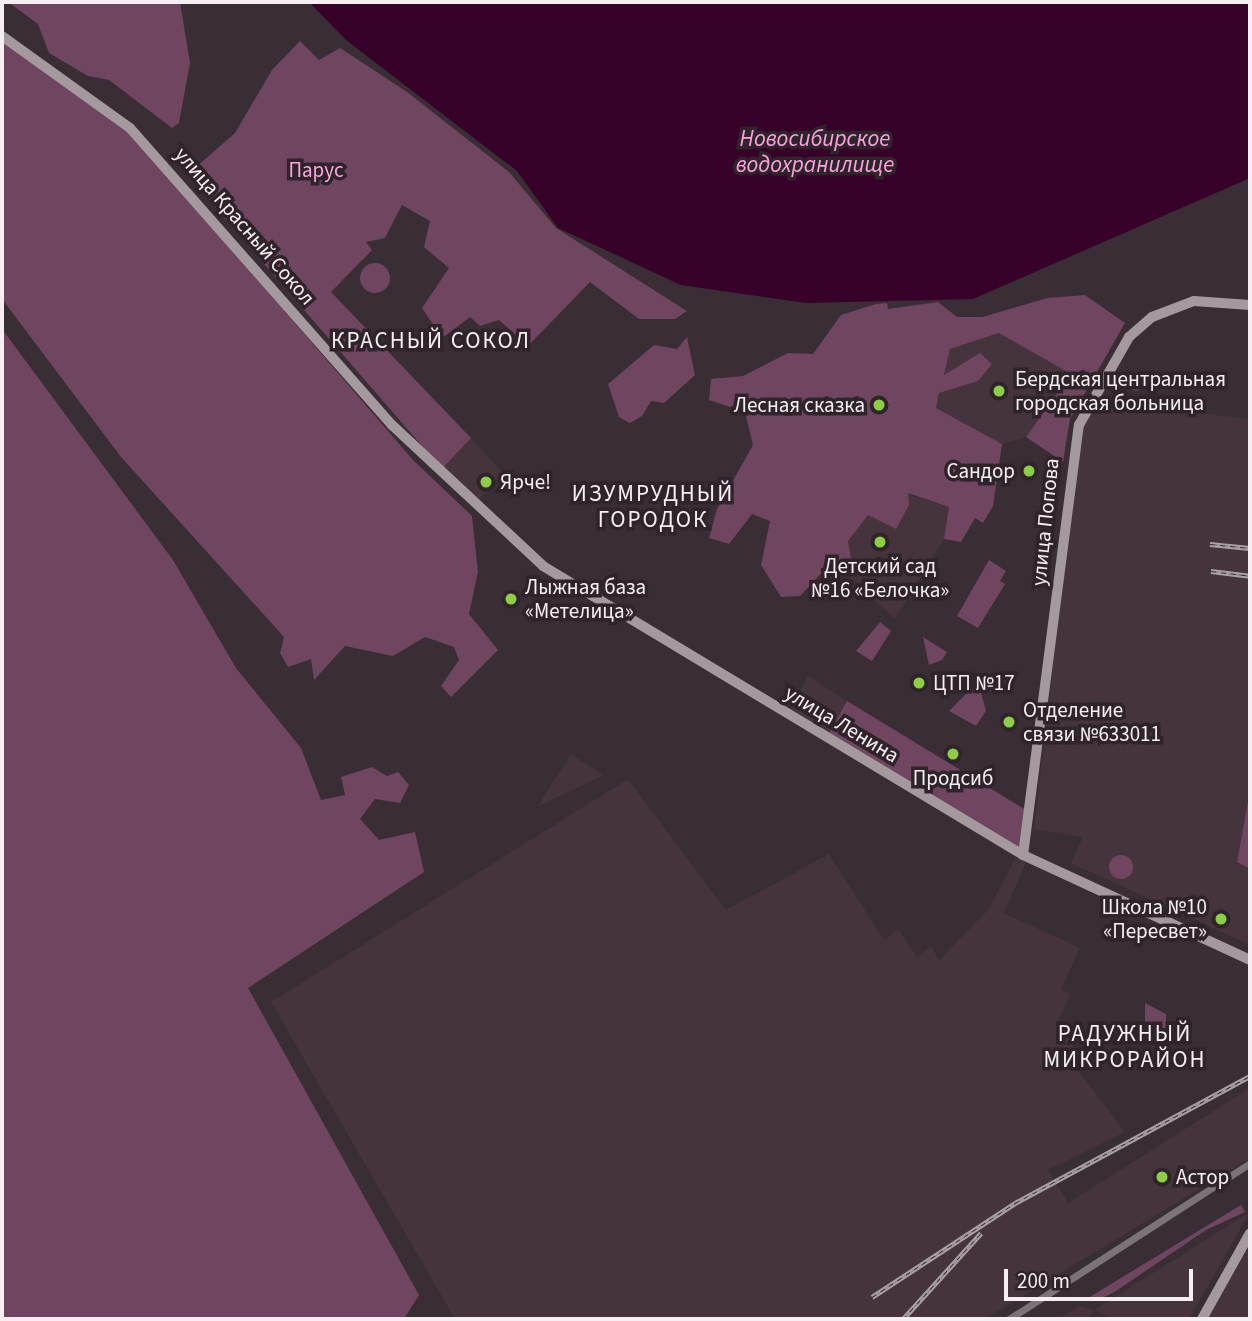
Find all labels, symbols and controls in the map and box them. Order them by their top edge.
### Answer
water label: Новосибирское водохранилище [736,125,894,179]
street label: улица Красный Сокол [170,142,320,310]
park label: Парус [288,157,344,183]
district label: КРАСНЫЙ СОКОЛ [333,327,529,355]
place label: Бердская центральная городская больница [1015,366,1226,416]
marker: Бердская центральная городская больница [989,381,1009,401]
place label: Лесная сказка [734,392,865,418]
marker: Лесная сказка [871,397,887,413]
street label: улица Попова [1026,457,1064,587]
place label: Сандор [946,458,1015,484]
marker: Сандор [1021,463,1037,479]
place label: Ярче! [500,469,551,495]
marker: Ярче! [478,474,494,490]
district label: ИЗУМРУДНЫЙ ГОРОДОК [573,480,733,534]
marker: Детский сад №16 «Белочка» [872,534,888,550]
place label: Детский сад №16 «Белочка» [811,553,949,603]
place label: Лыжная база «Метелица» [525,574,646,624]
marker: Лыжная база «Метелица» [503,591,519,607]
place label: ЦТП №17 [933,670,1015,696]
marker: ЦТП №17 [911,675,927,691]
street label: улица Ленина [780,680,904,768]
place label: Отделение связи №633011 [1023,697,1161,747]
marker: Отделение связи №633011 [1001,714,1017,730]
marker: Продсиб [945,746,961,762]
place label: Продсиб [913,765,993,791]
place label: Школа №10 «Пересвет» [1102,894,1207,944]
marker: Школа №10 «Пересвет» [1213,911,1229,927]
district label: РАДУЖНЫЙ МИКРОРАЙОН [1045,1020,1205,1074]
place label: Астор [1176,1164,1229,1190]
marker: Астор [1154,1169,1170,1185]
scale bar [1007,1254,1196,1298]
text: 200 m [1017,1266,1070,1296]

